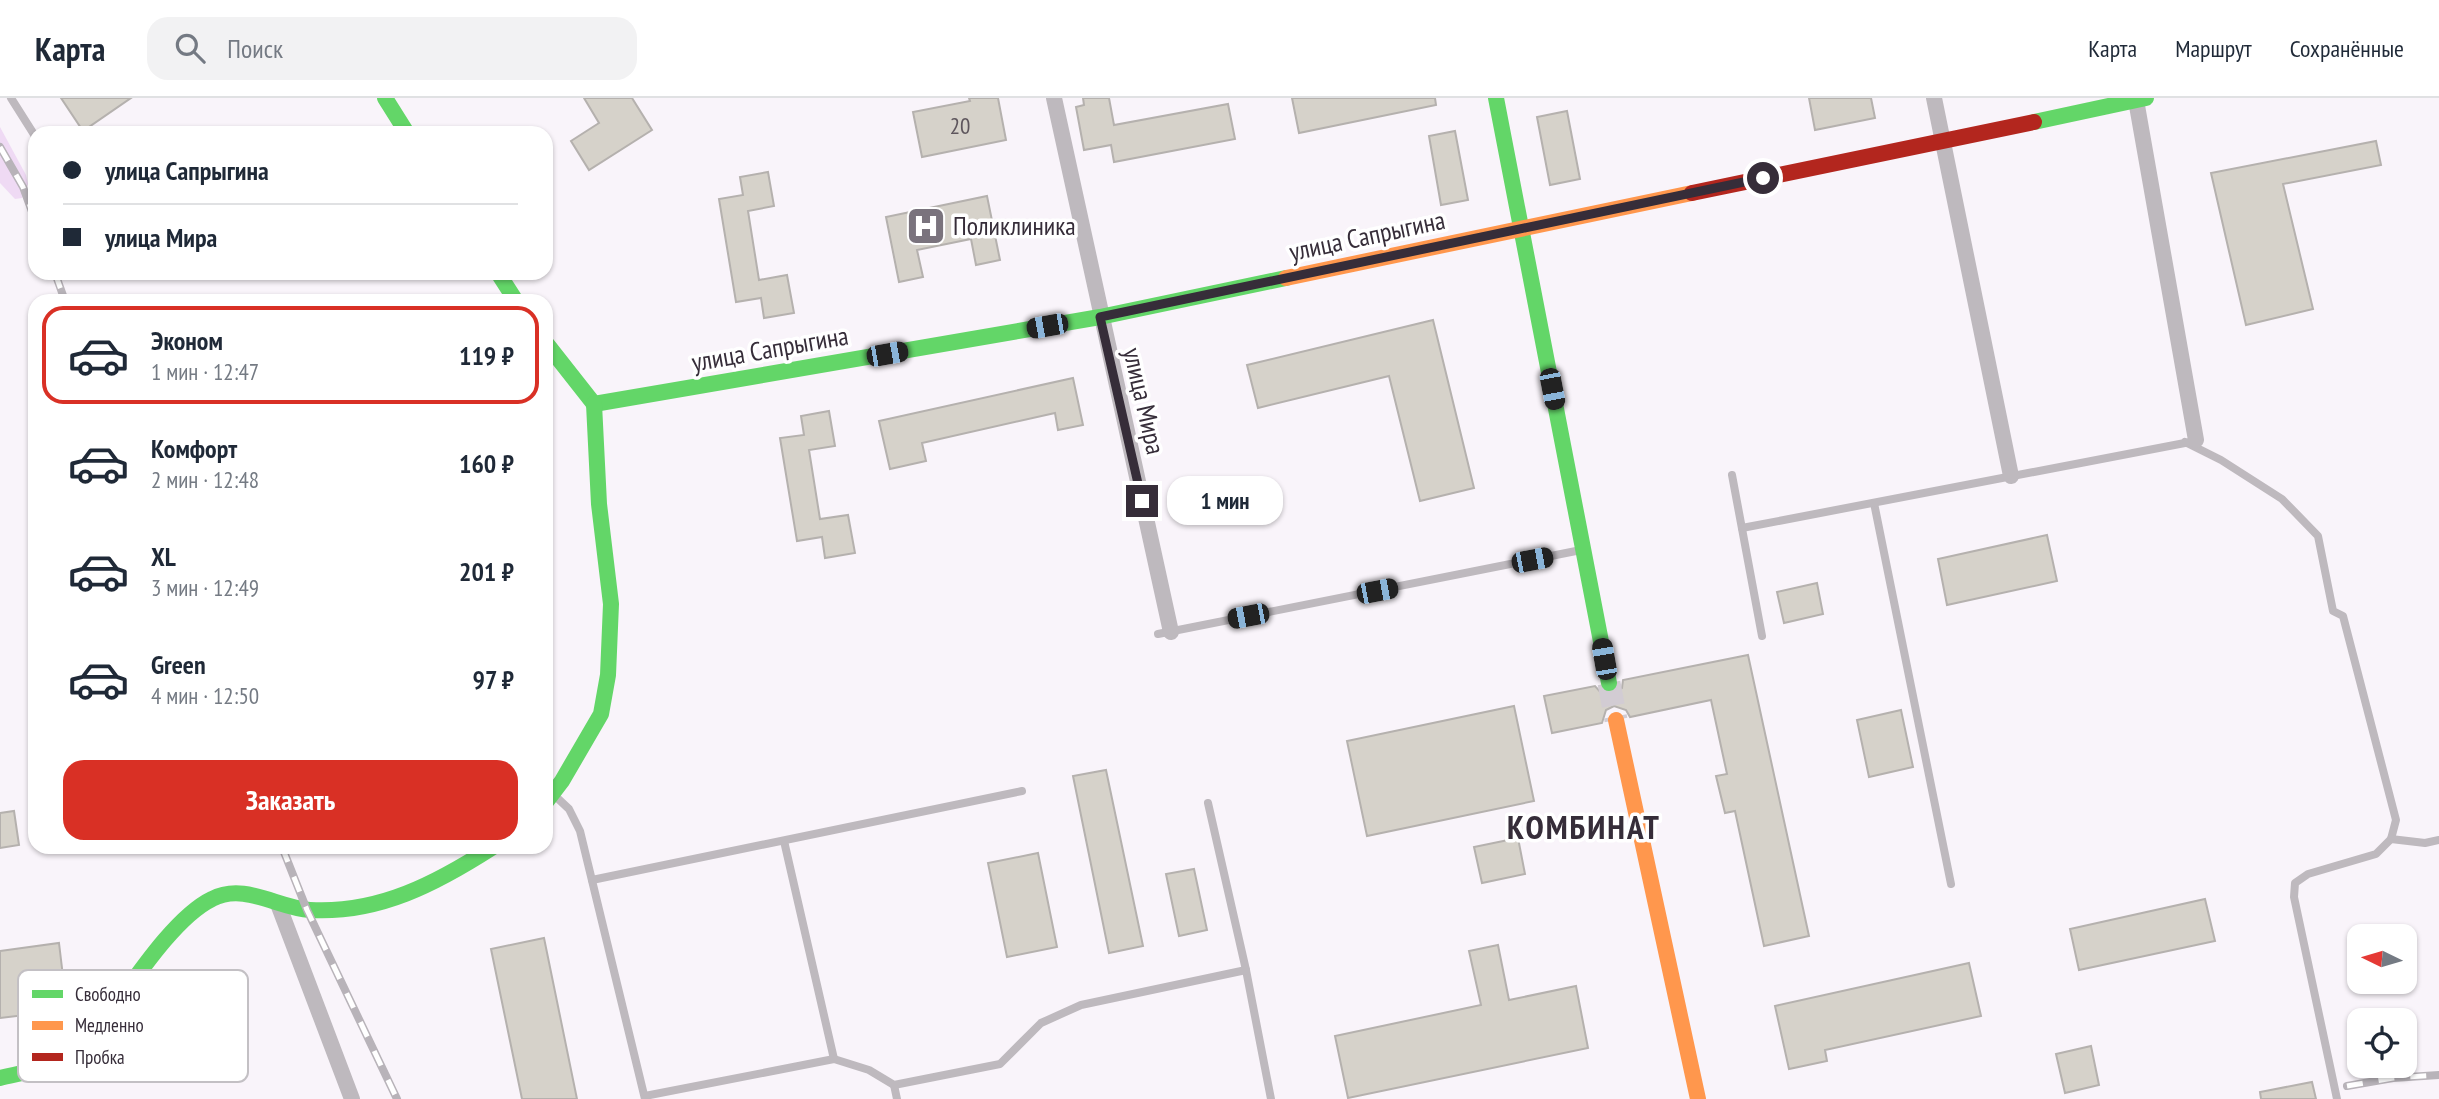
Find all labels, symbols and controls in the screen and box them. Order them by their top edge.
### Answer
search box [147,17,637,80]
text: Карта [35,27,105,70]
icon: search [171,29,209,67]
text: Поиск [227,32,283,65]
text: Карта [2088,33,2137,64]
text: Маршрут [2175,33,2252,64]
text: Сохранённые [2290,33,2404,64]
house number: 20 [950,111,970,140]
text: улица Сапрыгина [105,154,269,187]
route start [1747,162,1779,194]
street label: улица Сапрыгина [1286,203,1448,268]
hospital icon: Поликлиника [905,205,947,247]
place label: Поликлиника [953,209,1076,242]
text: улица Мира [105,221,217,254]
car [1025,312,1070,340]
street label: улица Сапрыгина [689,319,851,379]
icon: car [67,324,130,387]
text: Эконом [151,324,223,357]
text: 119 ₽ [459,339,514,372]
car [865,340,910,368]
street label: улица Мира [1116,344,1173,457]
text: 1 мин · 12:47 [151,357,259,386]
car [1538,366,1567,412]
icon: car [67,432,130,495]
text: Комфорт [151,432,237,465]
text: 160 ₽ [459,447,514,480]
text: 2 мин · 12:48 [151,465,259,494]
callout: 1 мин [1166,476,1282,526]
route end [1126,485,1158,517]
text: 1 мин [1200,486,1250,515]
icon: car [67,540,130,603]
text: XL [151,540,176,573]
car [1510,546,1555,574]
text: 201 ₽ [459,555,514,588]
text: 3 мин · 12:49 [151,573,259,602]
car [1355,577,1400,605]
car [1226,602,1271,630]
car [1591,636,1618,682]
icon: car [67,648,130,711]
text: Green [151,648,206,681]
text: 97 ₽ [473,663,514,696]
text: 4 мин · 12:50 [151,681,259,710]
button: Заказать [63,760,518,840]
district label: КОМБИНАТ [1507,805,1661,848]
north arrow [2347,924,2417,994]
map controls [2347,924,2417,1078]
legend [18,970,248,1082]
text: Свободно [75,982,141,1006]
button: locate [2347,1008,2417,1078]
text: Медленно [75,1013,144,1037]
text: Пробка [75,1045,125,1069]

